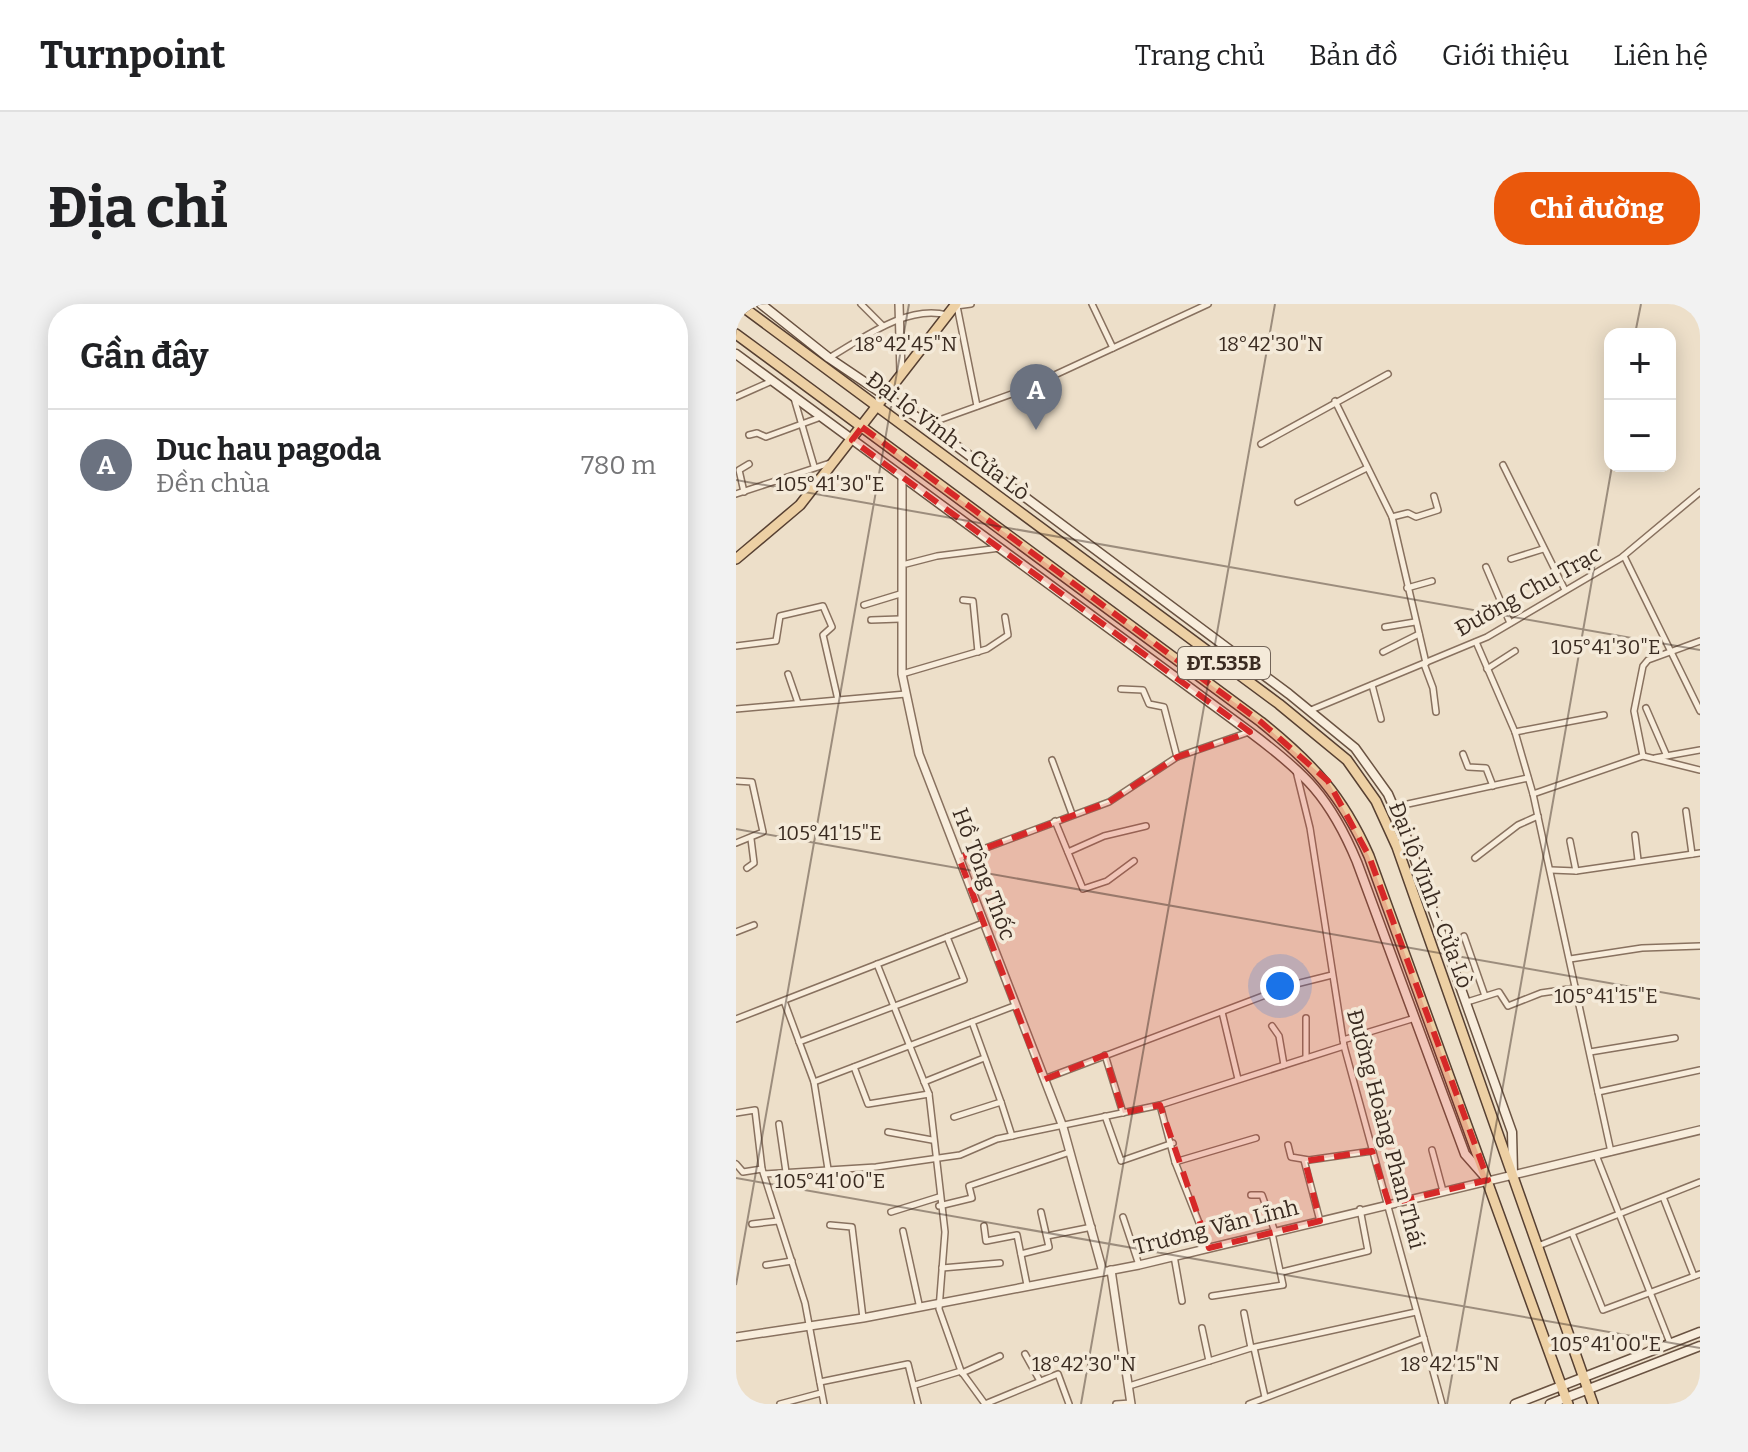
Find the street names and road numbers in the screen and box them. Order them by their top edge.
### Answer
street label: Đại lộ Vinh - Cửa Lò [861,366,1035,506]
street label: Đường Chu Trạc [1450,540,1606,642]
road number: ĐT.535B [1178,647,1270,679]
street label: Đại lộ Vinh - Cửa Lò [1383,798,1479,992]
street label: Hồ Tông Thốc [946,804,1022,944]
street label: Đường Hoàng Phan Thái [1341,1006,1431,1252]
street label: Trương Văn Lĩnh [1131,1193,1302,1261]

